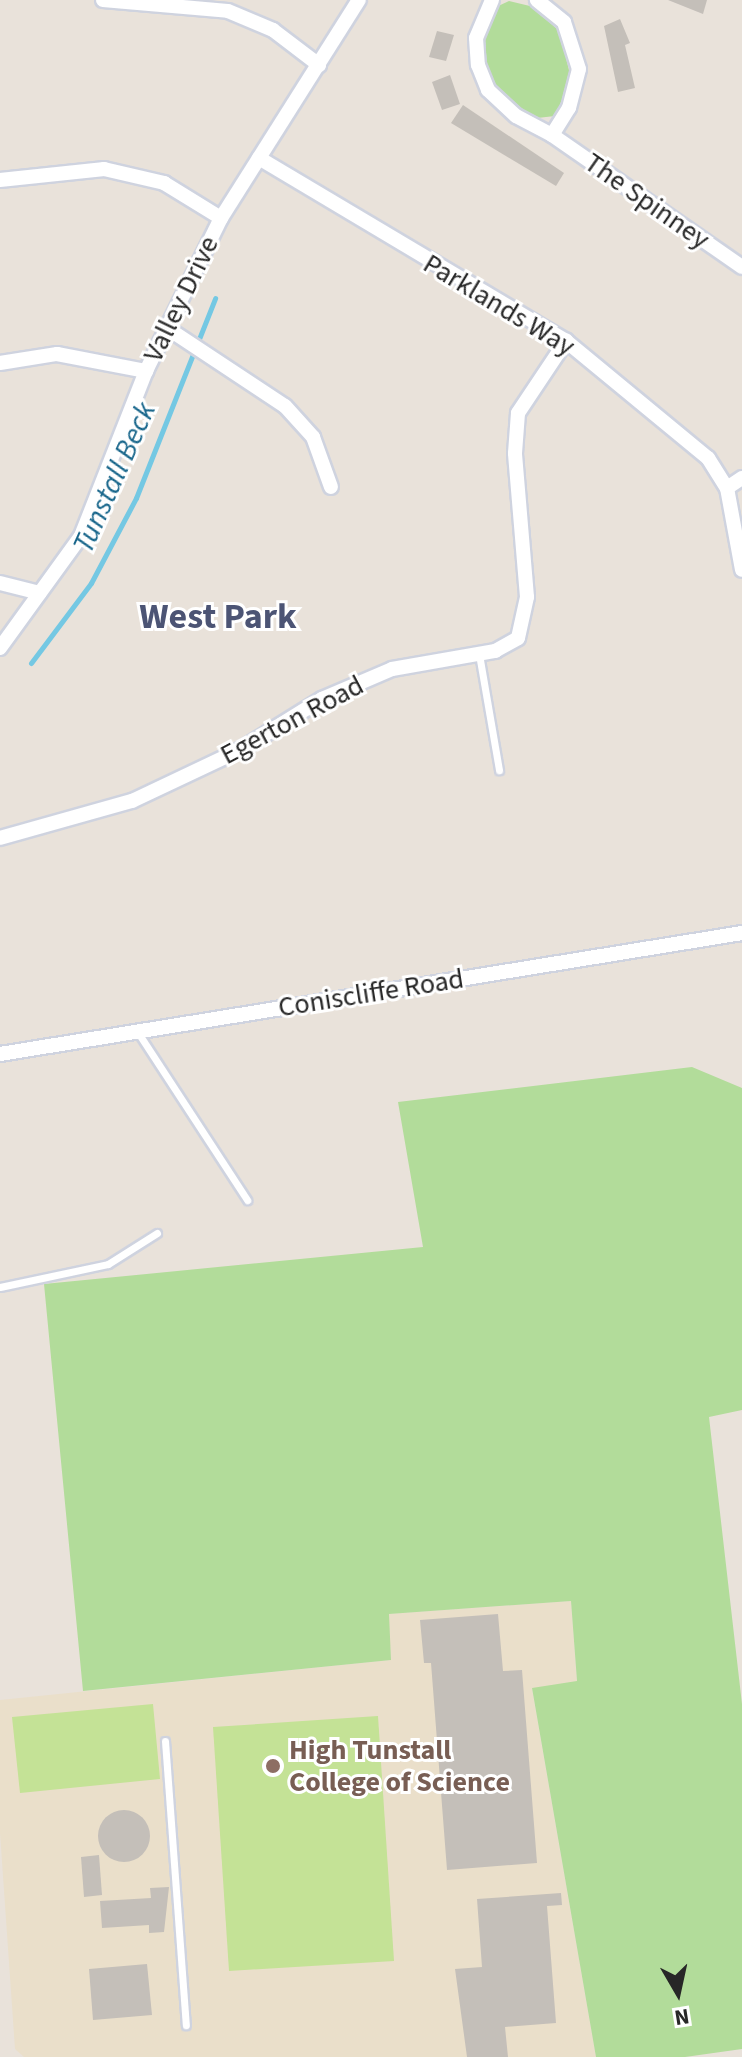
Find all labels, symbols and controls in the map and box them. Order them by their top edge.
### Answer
street label: The Spinney [578,146,716,256]
street label: Valley Drive [136,231,226,367]
street label: Parklands Way [417,247,581,363]
water label: Tunstall Beck [66,397,164,559]
district label: West Park [139,595,297,639]
street label: Egerton Road [215,668,369,772]
street label: Coniscliffe Road [276,962,466,1024]
place label: High Tunstall College of Science [289,1733,510,1799]
marker: High Tunstall College of Science [264,1757,282,1775]
north arrow [638,1953,718,2033]
text: N [672,2000,691,2034]

